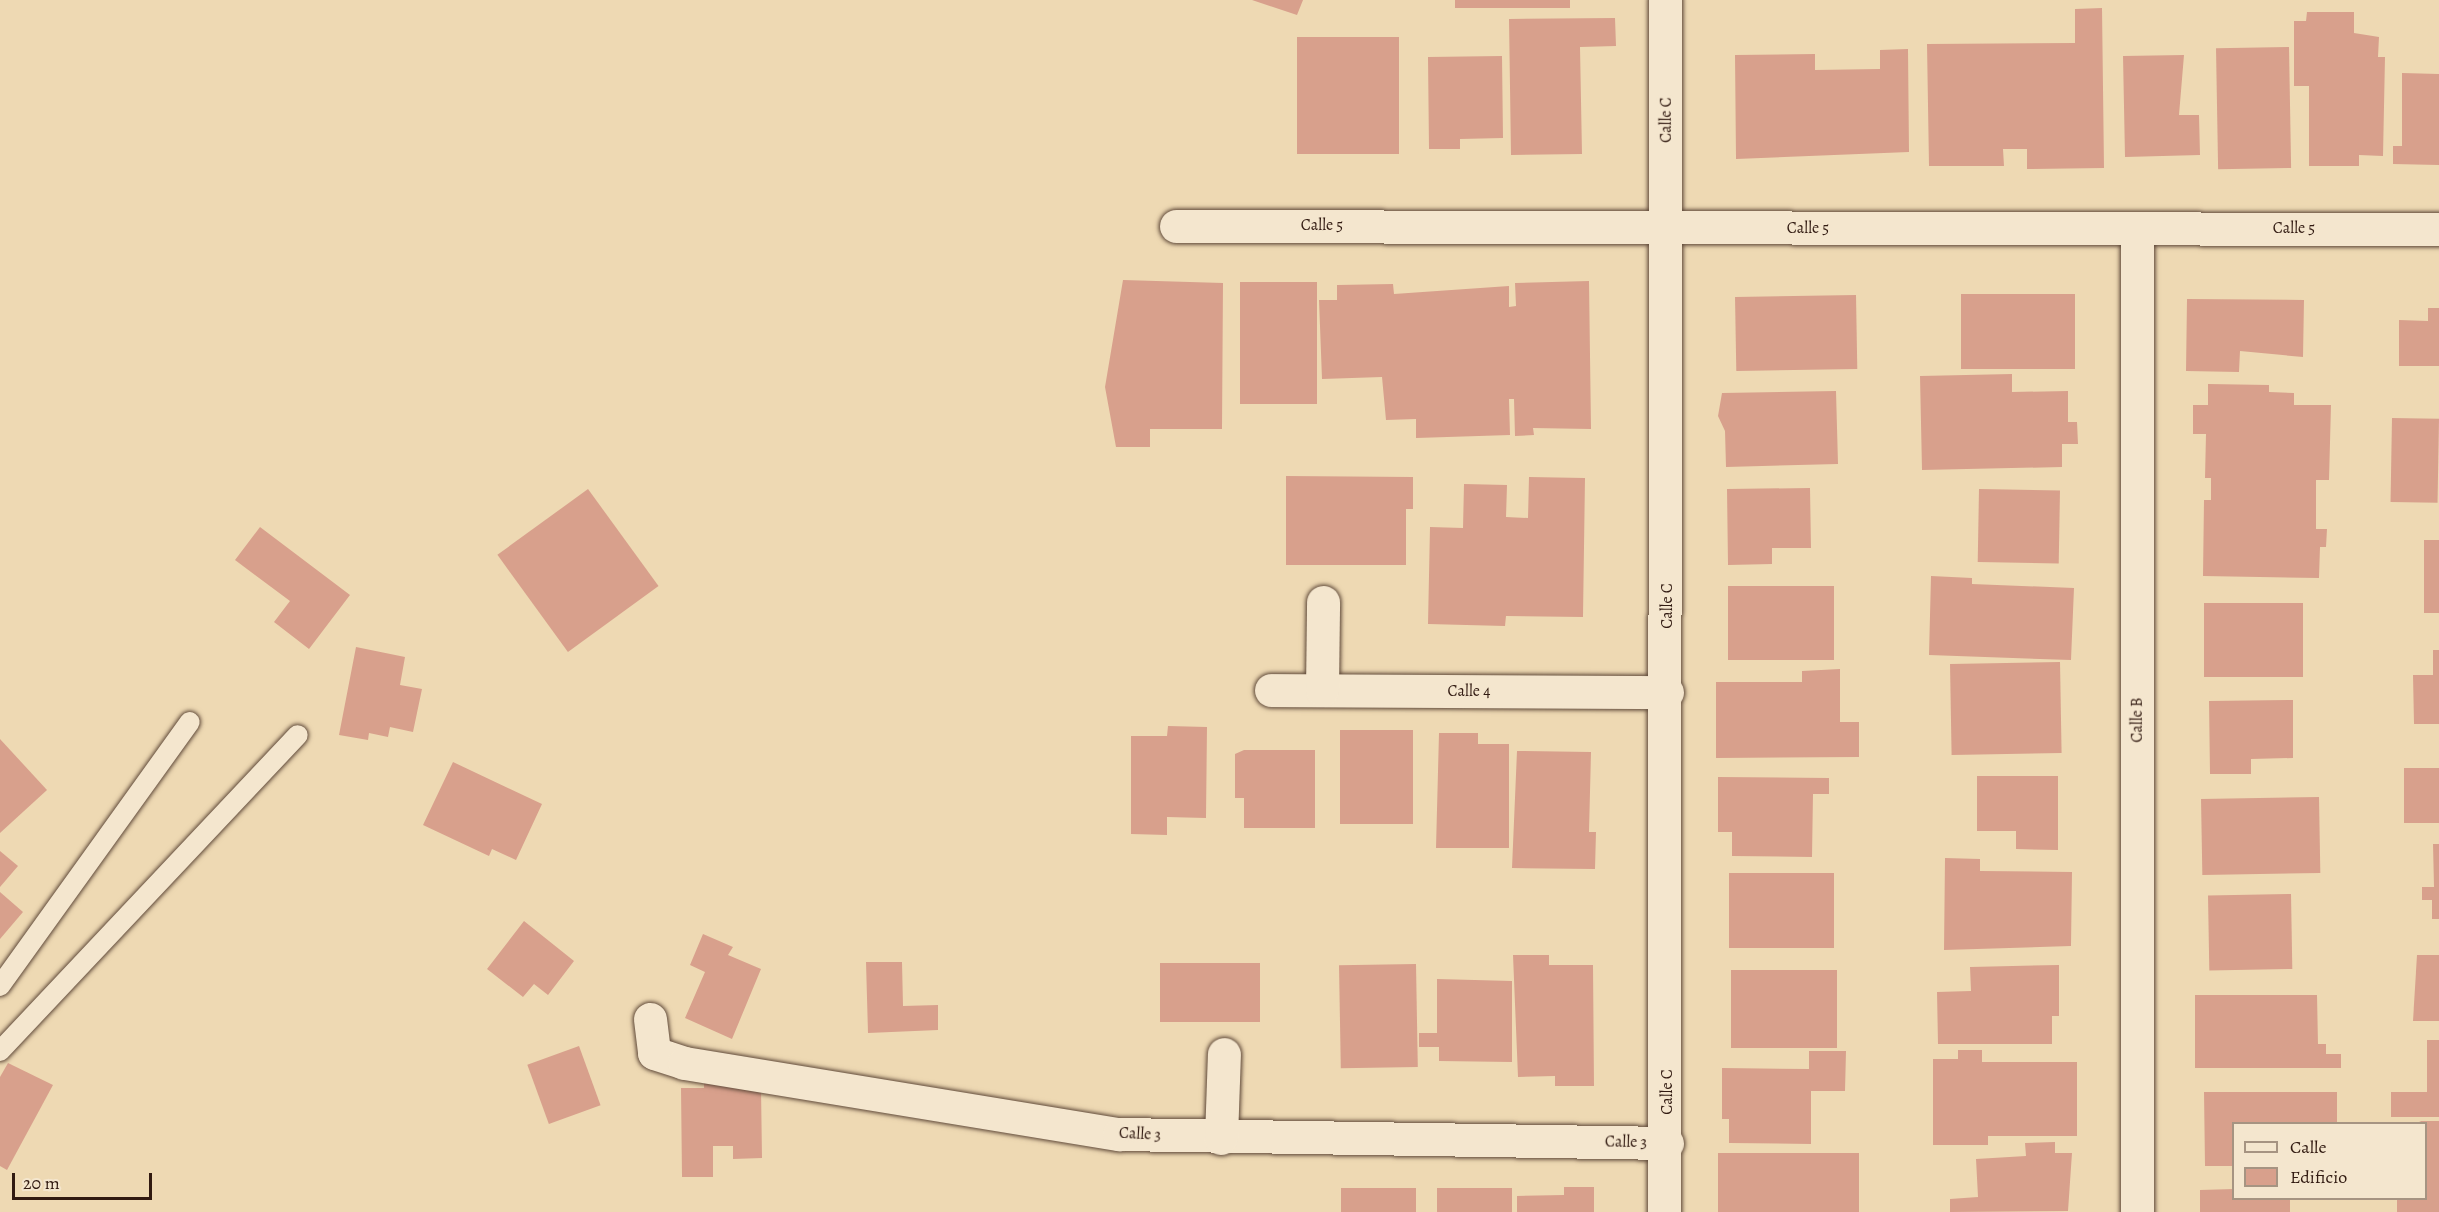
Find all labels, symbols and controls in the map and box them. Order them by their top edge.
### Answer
street label: Calle C [1656,97,1676,143]
street label: Calle 5 [1301,215,1343,235]
street label: Calle 5 [1787,218,1829,238]
street label: Calle 5 [2273,218,2315,238]
street label: Calle C [1657,583,1677,629]
street label: Calle 4 [1448,681,1490,701]
street label: Calle B [2127,697,2147,743]
street label: Calle C [1657,1069,1677,1115]
legend [2232,1122,2427,1200]
street label: Calle 3 [1118,1123,1162,1145]
street label: Calle 3 [1605,1132,1647,1152]
text: Calle [2290,1135,2327,1159]
scale bar [15,1161,154,1199]
text: Edificio [2290,1165,2347,1189]
text: 20 m [23,1171,60,1195]

